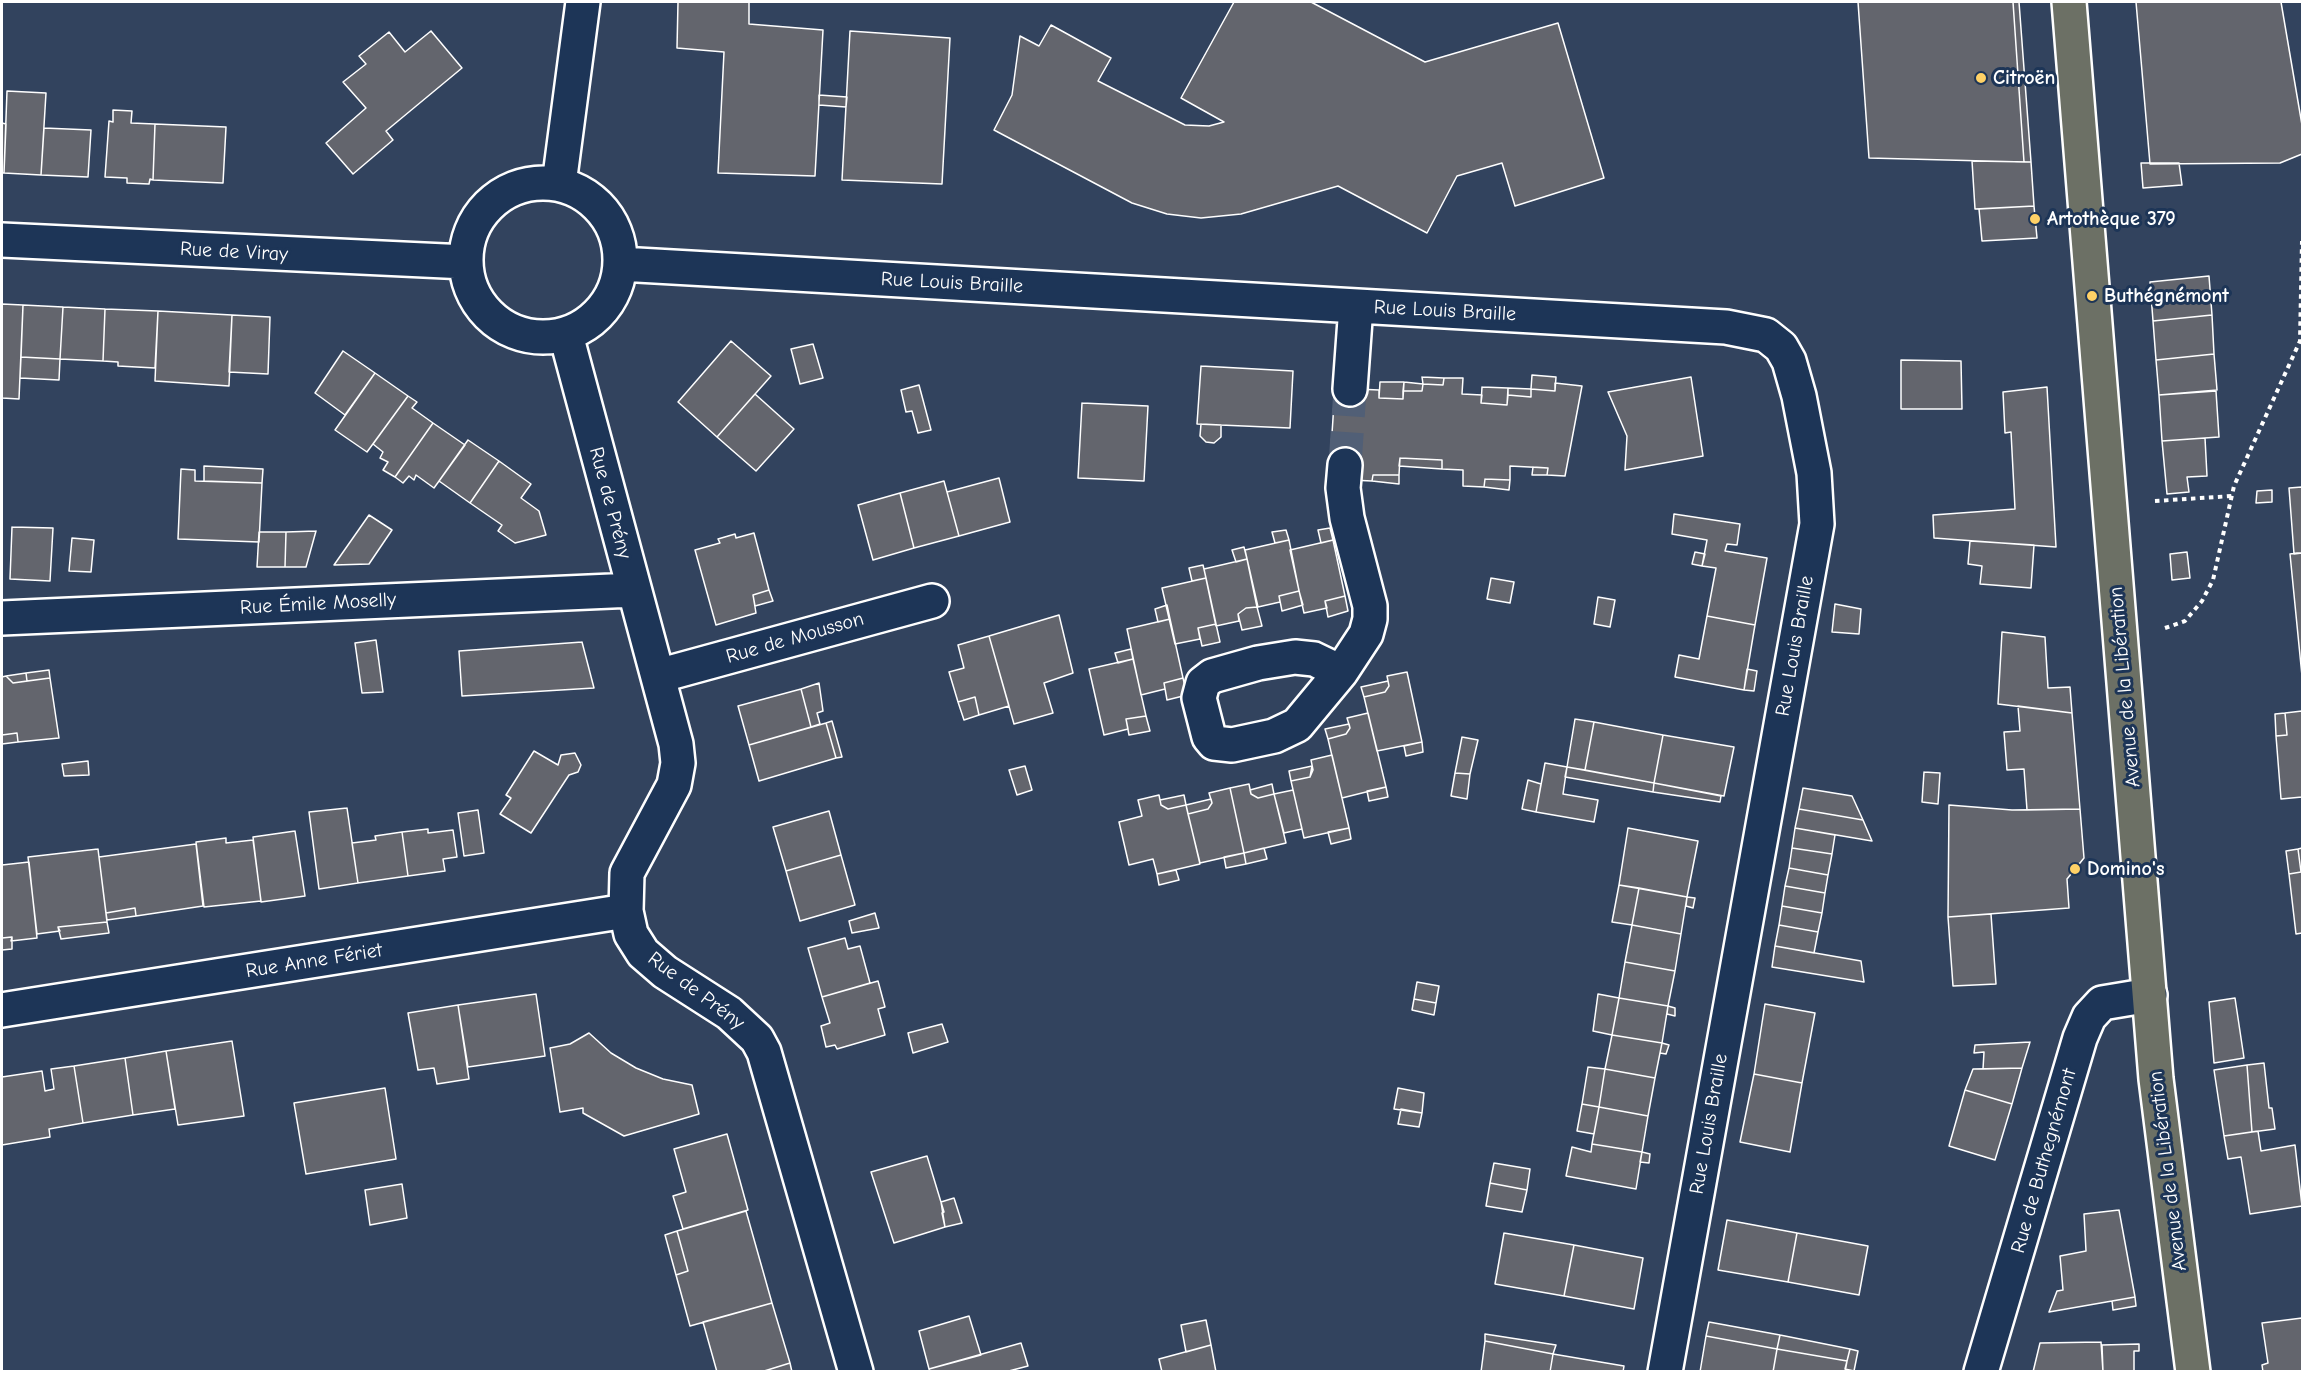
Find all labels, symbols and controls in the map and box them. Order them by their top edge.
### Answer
place label: Citroën [1993,66,2055,90]
marker: Citroën [1974,71,1988,85]
place label: Artothèque 379 [2047,207,2176,231]
marker: Artothèque 379 [2028,212,2042,226]
street label: Rue de Viray [179,237,289,267]
street label: Rue Louis Braille [880,267,1024,299]
place label: Buthégnémont [2104,284,2229,308]
marker: Buthégnémont [2085,289,2099,303]
street label: Rue Louis Braille [1373,295,1517,327]
street label: Rue de Prény [584,444,636,562]
street label: Rue Louis Braille [1771,574,1819,718]
street label: Avenue de la Libération [2104,586,2146,788]
street label: Rue Émile Moselly [239,588,397,620]
street label: Rue de Mousson [723,607,867,669]
place label: Domino's [2087,857,2164,881]
marker: Domino's [2068,862,2082,876]
street label: Rue Anne Fériet [244,938,384,984]
street label: Rue de Prény [643,947,749,1035]
street label: Rue Louis Braille [1685,1052,1733,1196]
street label: Rue de Buthegnémont [2006,1066,2082,1256]
street label: Avenue de la Libération [2144,1070,2192,1272]

